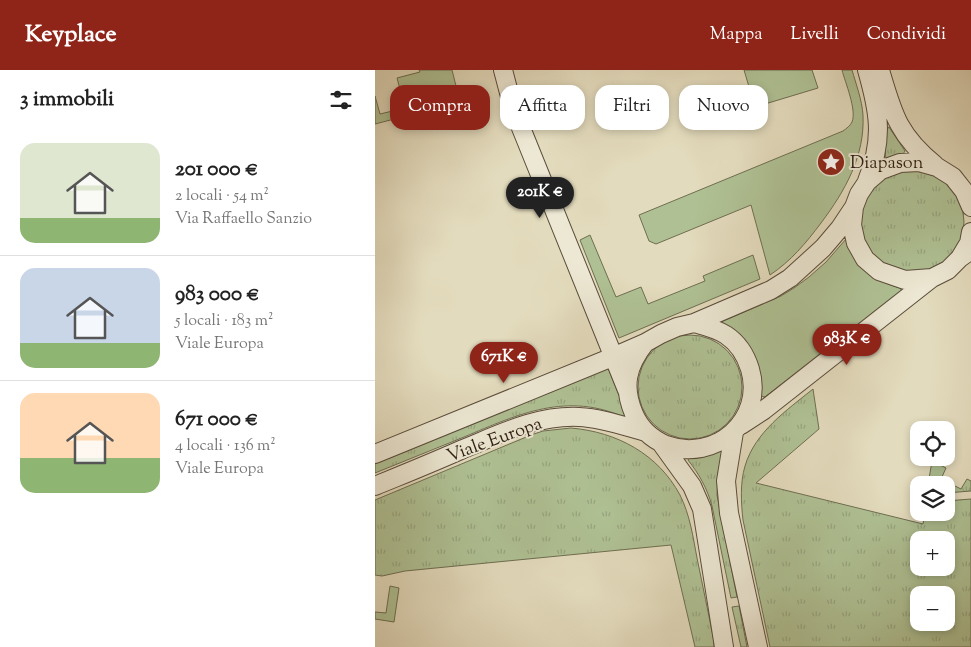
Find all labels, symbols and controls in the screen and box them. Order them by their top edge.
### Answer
text: Keyplace [25,18,117,52]
text: Mappa [710,22,763,48]
text: Livelli [791,22,839,48]
text: Condividi [867,22,946,48]
text: 3 immobili [20,85,114,115]
chip: Compra [390,85,490,130]
chip: Affitta [500,85,585,130]
chip: Filtri [595,85,669,130]
chip: Nuovo [679,85,768,130]
icon: filters [327,86,355,114]
place icon: Diapason [816,147,846,177]
place label: Diapason [850,151,924,177]
text: 201 000 € [175,155,258,185]
icon: home [60,163,120,223]
pin: 201K € [499,176,581,219]
text: 201K € [517,181,563,204]
text: 2 locali · 54 m² [175,185,269,208]
text: Via Raffaello Sanzio [175,208,312,231]
text: 983 000 € [175,280,259,310]
icon: home [60,288,120,348]
text: 5 locali · 183 m² [175,310,273,333]
pin: 983K € [806,324,888,366]
text: 983K € [823,328,871,351]
text: Viale Europa [175,333,264,356]
pin: 671K € [463,342,545,384]
text: 671K € [481,346,527,369]
text: 671 000 € [175,405,258,435]
street label: Viale Europa [443,412,546,470]
icon: home [60,413,120,473]
map controls [910,421,955,631]
button: locate [910,421,955,466]
text: 4 locali · 136 m² [175,435,276,458]
text: Viale Europa [175,458,264,481]
button: layers [910,476,955,521]
button: + [910,531,955,576]
button: − [910,586,955,631]

